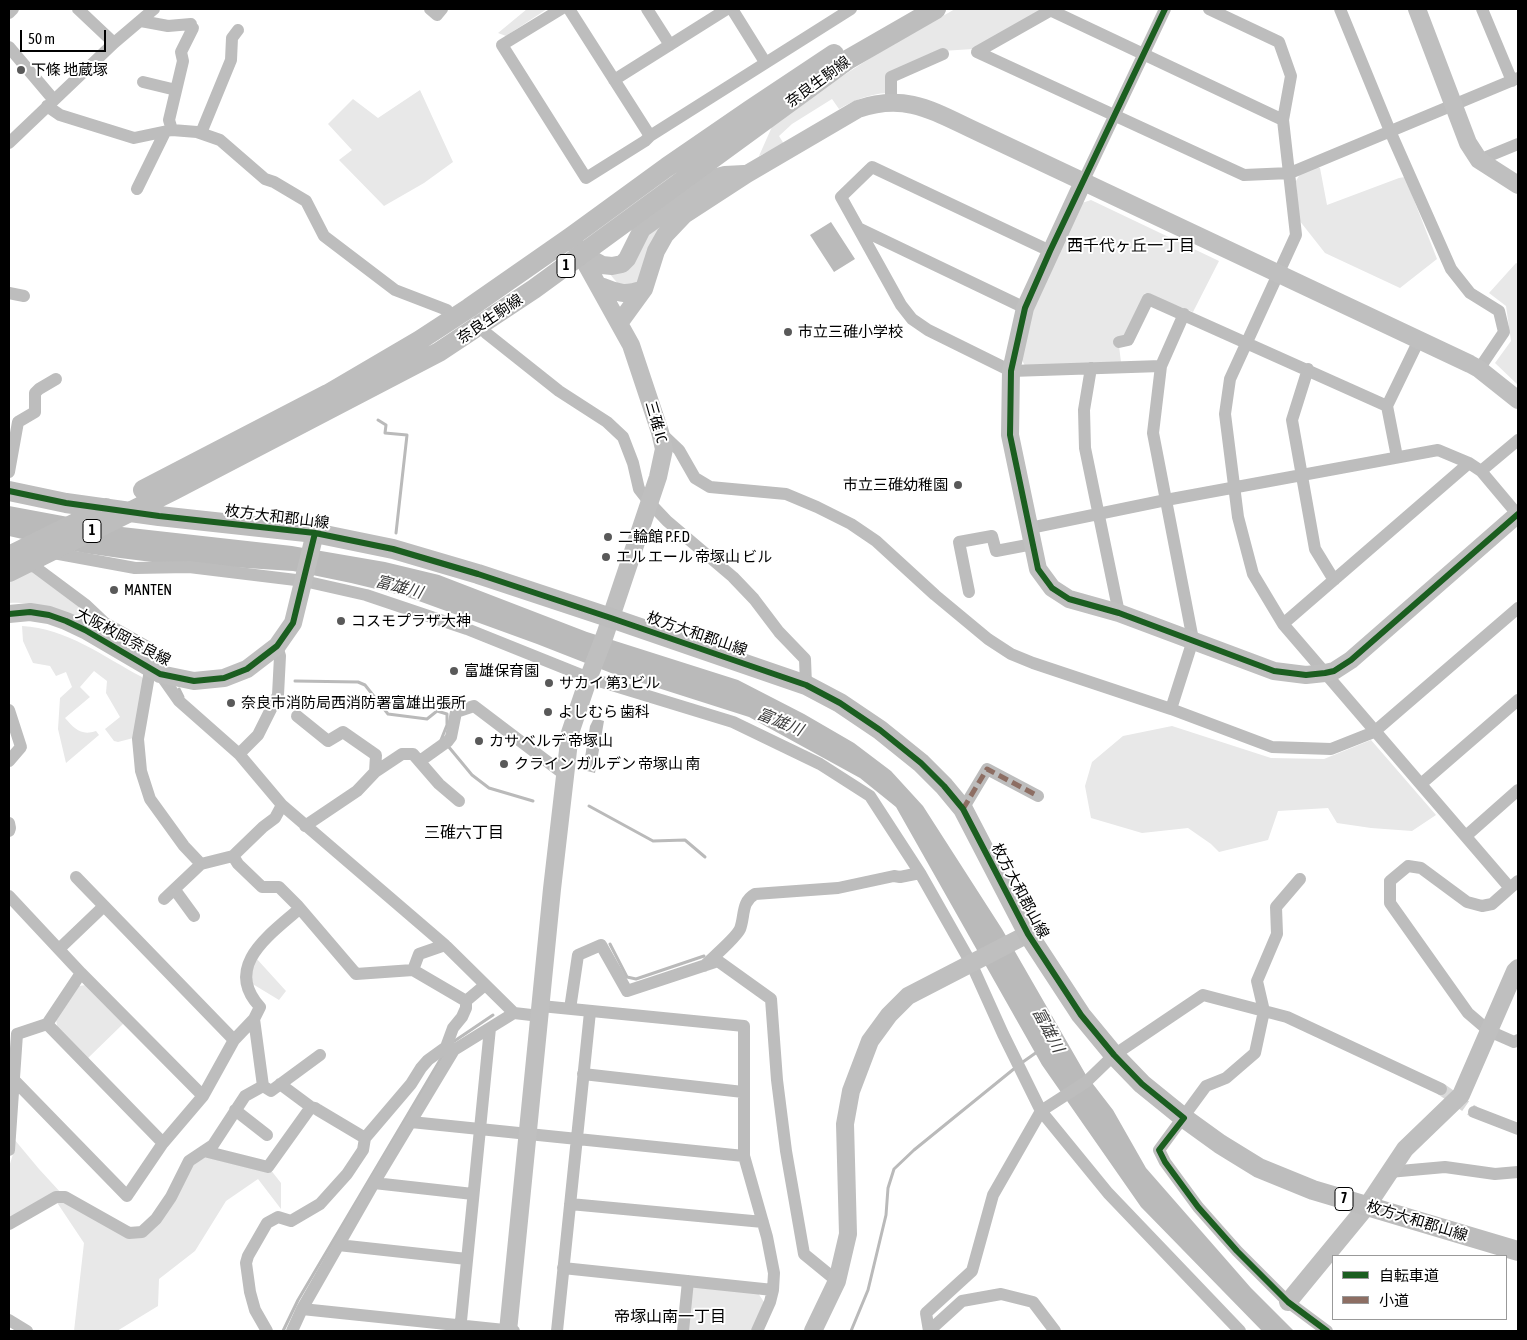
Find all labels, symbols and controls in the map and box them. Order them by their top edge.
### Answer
scale bar [22,20,109,52]
text: 50 m [28,30,55,47]
street label: 奈良生駒線 [782,53,854,111]
place label: 下條 地蔵塚 [31,61,108,79]
marker: 下條 地蔵塚 [15,64,27,76]
district label: 西千代ヶ丘一丁目 [1067,236,1195,256]
road number: 1 [557,255,575,278]
street label: 奈良生駒線 [454,291,526,347]
place label: 市立三碓小学校 [798,323,903,341]
marker: 市立三碓小学校 [782,326,794,338]
street label: 三碓 IC [641,399,671,445]
place label: 市立三碓幼稚園 [843,476,948,494]
marker: 市立三碓幼稚園 [952,479,964,491]
street label: 枚方大和郡山線 [224,502,330,532]
road number: 1 [83,520,101,542]
place label: 二輪館 P.F.D [618,528,690,546]
marker: 二輪館 P.F.D [602,531,614,543]
place label: エル エール 帝塚山 ビル [616,548,772,566]
marker: エル エール 帝塚山 ビル [600,551,612,563]
water label: 富雄川 [373,572,425,602]
place label: MANTEN [124,581,172,599]
marker: MANTEN [108,584,120,596]
street label: 大阪枚岡奈良線 [72,604,174,670]
street label: 枚方大和郡山線 [644,608,750,660]
place label: コスモプラザ大神 [351,612,471,630]
marker: コスモプラザ大神 [335,615,347,627]
place label: 富雄保育園 [464,662,539,680]
marker: 富雄保育園 [448,665,460,677]
place label: サカイ 第3 ビル [559,674,660,692]
marker: サカイ 第3 ビル [543,677,555,689]
place label: 奈良市消防局西消防署富雄出張所 [241,694,466,712]
marker: 奈良市消防局西消防署富雄出張所 [225,697,237,709]
place label: よしむら 歯科 [558,703,650,721]
water label: 富雄川 [754,704,806,740]
marker: よしむら 歯科 [542,706,554,718]
place label: カサ ベルデ 帝塚山 [489,732,613,750]
marker: カサ ベルデ 帝塚山 [473,735,485,747]
place label: クライン ガルデン 帝塚山 南 [514,755,700,773]
marker: クライン ガルデン 帝塚山 南 [498,758,510,770]
district label: 三碓六丁目 [424,823,504,843]
street label: 枚方大和郡山線 [987,840,1053,942]
water label: 富雄川 [1028,1004,1068,1056]
road number: 7 [1335,1188,1353,1210]
street label: 枚方大和郡山線 [1364,1197,1470,1245]
legend [1332,1255,1507,1320]
text: 自転車道 [1379,1267,1439,1284]
text: 小道 [1379,1292,1409,1309]
district label: 帝塚山南一丁目 [614,1307,726,1327]

